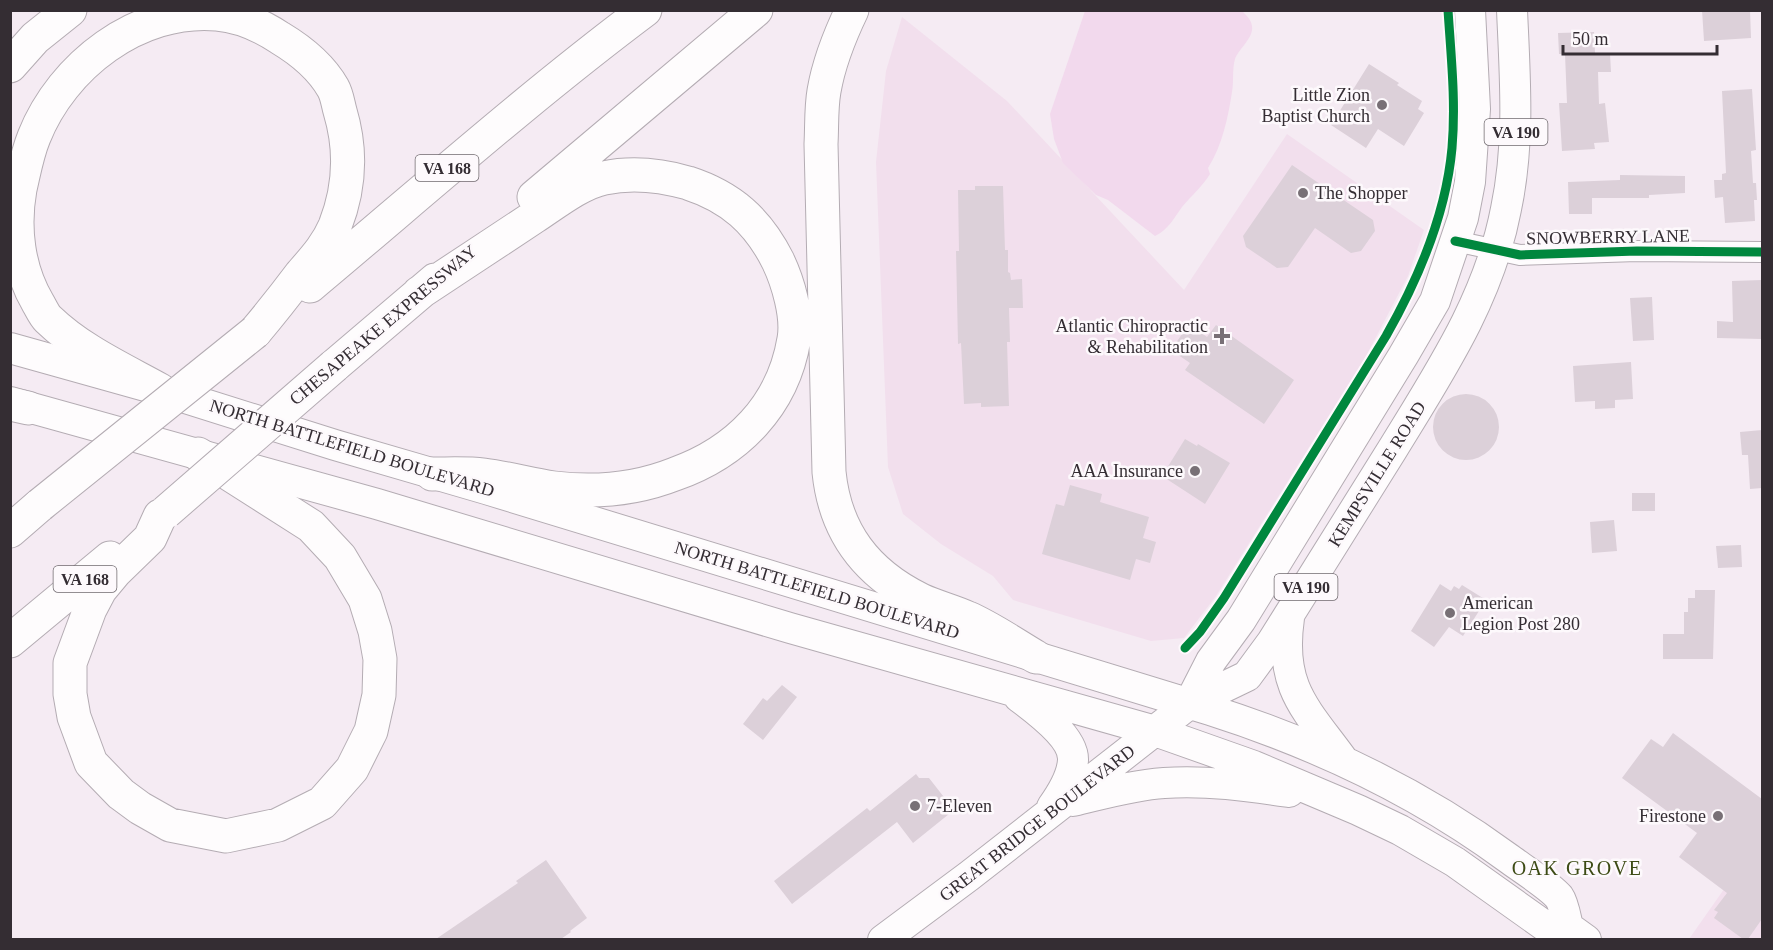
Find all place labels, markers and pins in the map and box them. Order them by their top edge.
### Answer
place label: Little Zion Baptist Church [1262,85,1370,126]
marker: Little Zion Baptist Church [1375,98,1389,112]
place label: The Shopper [1315,183,1407,203]
marker: The Shopper [1296,186,1310,200]
place label: Atlantic Chiropractic & Rehabilitation [1056,316,1208,357]
marker: Atlantic Chiropractic & Rehabilitation [1213,327,1231,345]
place label: AAA Insurance [1071,461,1183,481]
marker: AAA Insurance [1188,464,1202,478]
place label: American Legion Post 280 [1462,593,1580,634]
marker: American Legion Post 280 [1443,606,1457,620]
place label: 7-Eleven [927,796,992,816]
marker: 7-Eleven [908,799,922,813]
place label: Firestone [1639,806,1706,826]
marker: Firestone [1711,809,1725,823]

